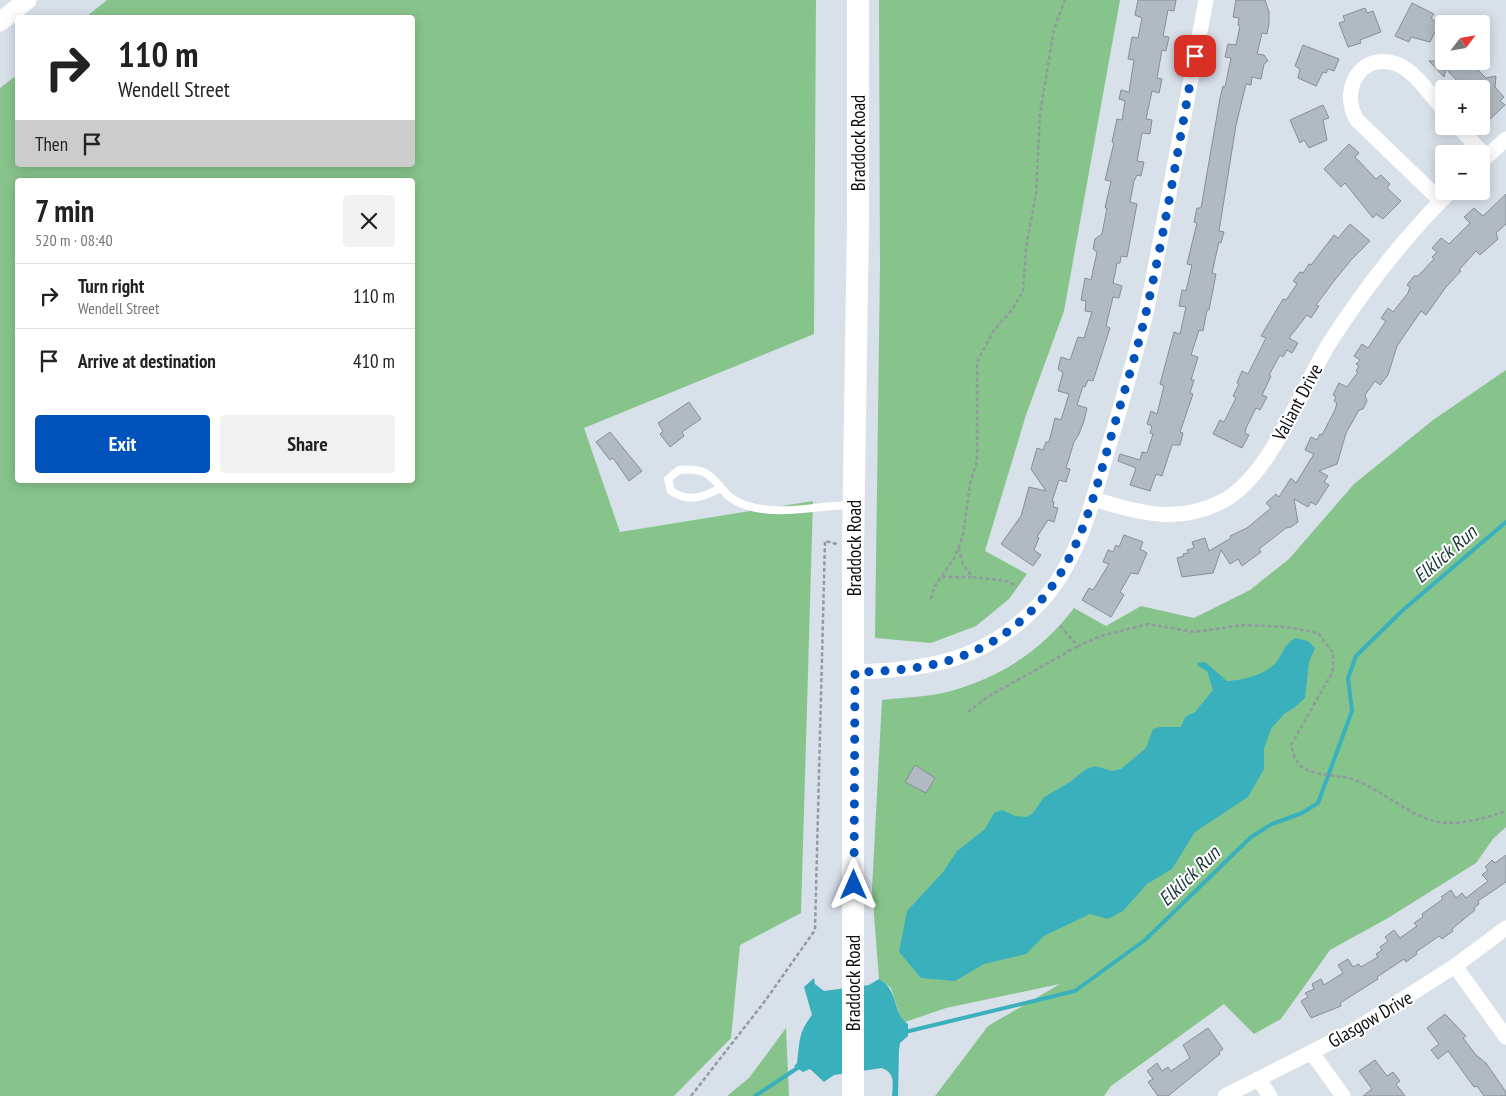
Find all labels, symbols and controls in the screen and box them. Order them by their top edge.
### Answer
north arrow [1435,15,1490,70]
map controls [1435,15,1490,200]
text: 110 m [118,31,199,77]
icon: right [35,35,100,100]
pin [1174,35,1216,77]
icon: arrive [1181,42,1209,70]
text: Wendell Street [118,75,230,103]
button: + [1435,80,1490,135]
street label: Braddock Road [846,95,870,191]
icon: arrive [78,130,106,158]
text: Then [35,132,68,156]
button: − [1435,145,1490,200]
text: 7 min [35,191,94,230]
button: close [343,195,395,247]
text: 520 m · 08:40 [35,230,113,250]
text: Turn right [78,274,144,298]
icon: right [35,282,63,310]
text: 110 m [353,284,395,308]
text: Wendell Street [78,298,159,318]
icon: arrive [35,347,63,375]
text: Arrive at destination [78,349,216,373]
text: 410 m [353,349,395,373]
street label: Valiant Drive [1266,359,1327,446]
button: Exit [35,415,210,473]
button: Share [220,415,395,473]
street label: Braddock Road [842,500,866,596]
water label: Elklick Run [1408,519,1483,589]
water label: Elklick Run [1153,840,1226,912]
position arrow [827,858,879,910]
street label: Braddock Road [841,935,865,1031]
street label: Glasgow Drive [1324,985,1417,1053]

